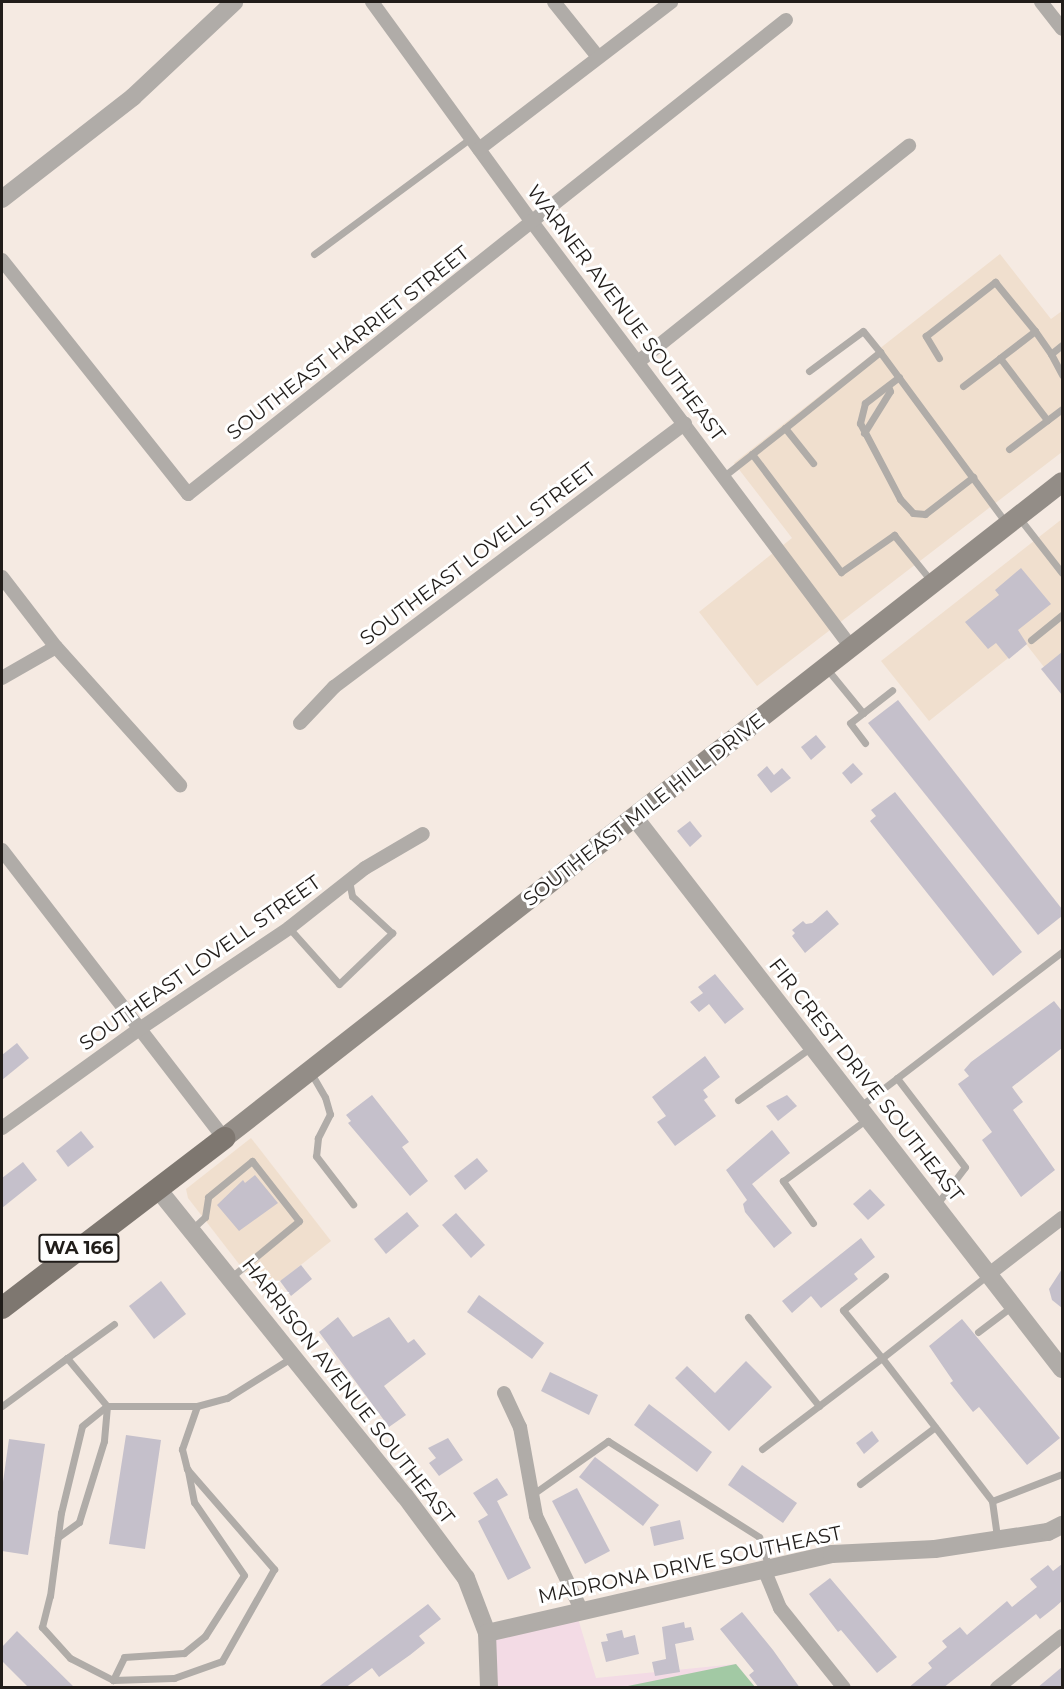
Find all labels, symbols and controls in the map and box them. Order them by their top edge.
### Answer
street label: WARNER AVENUE SOUTHEAST [522,180,730,446]
street label: SOUTHEAST HARRIET STREET [222,241,474,445]
street label: SOUTHEAST LOVELL STREET [355,457,601,651]
street label: SOUTHEAST MILE HILL DRIVE [519,708,769,912]
street label: SOUTHEAST LOVELL STREET [75,870,325,1056]
street label: FIR CREST DRIVE SOUTHEAST [764,954,968,1206]
road number: WA 166 [37,1233,121,1263]
street label: HARRISON AVENUE SOUTHEAST [237,1253,459,1529]
street label: MADRONA DRIVE SOUTHEAST [536,1521,844,1609]

